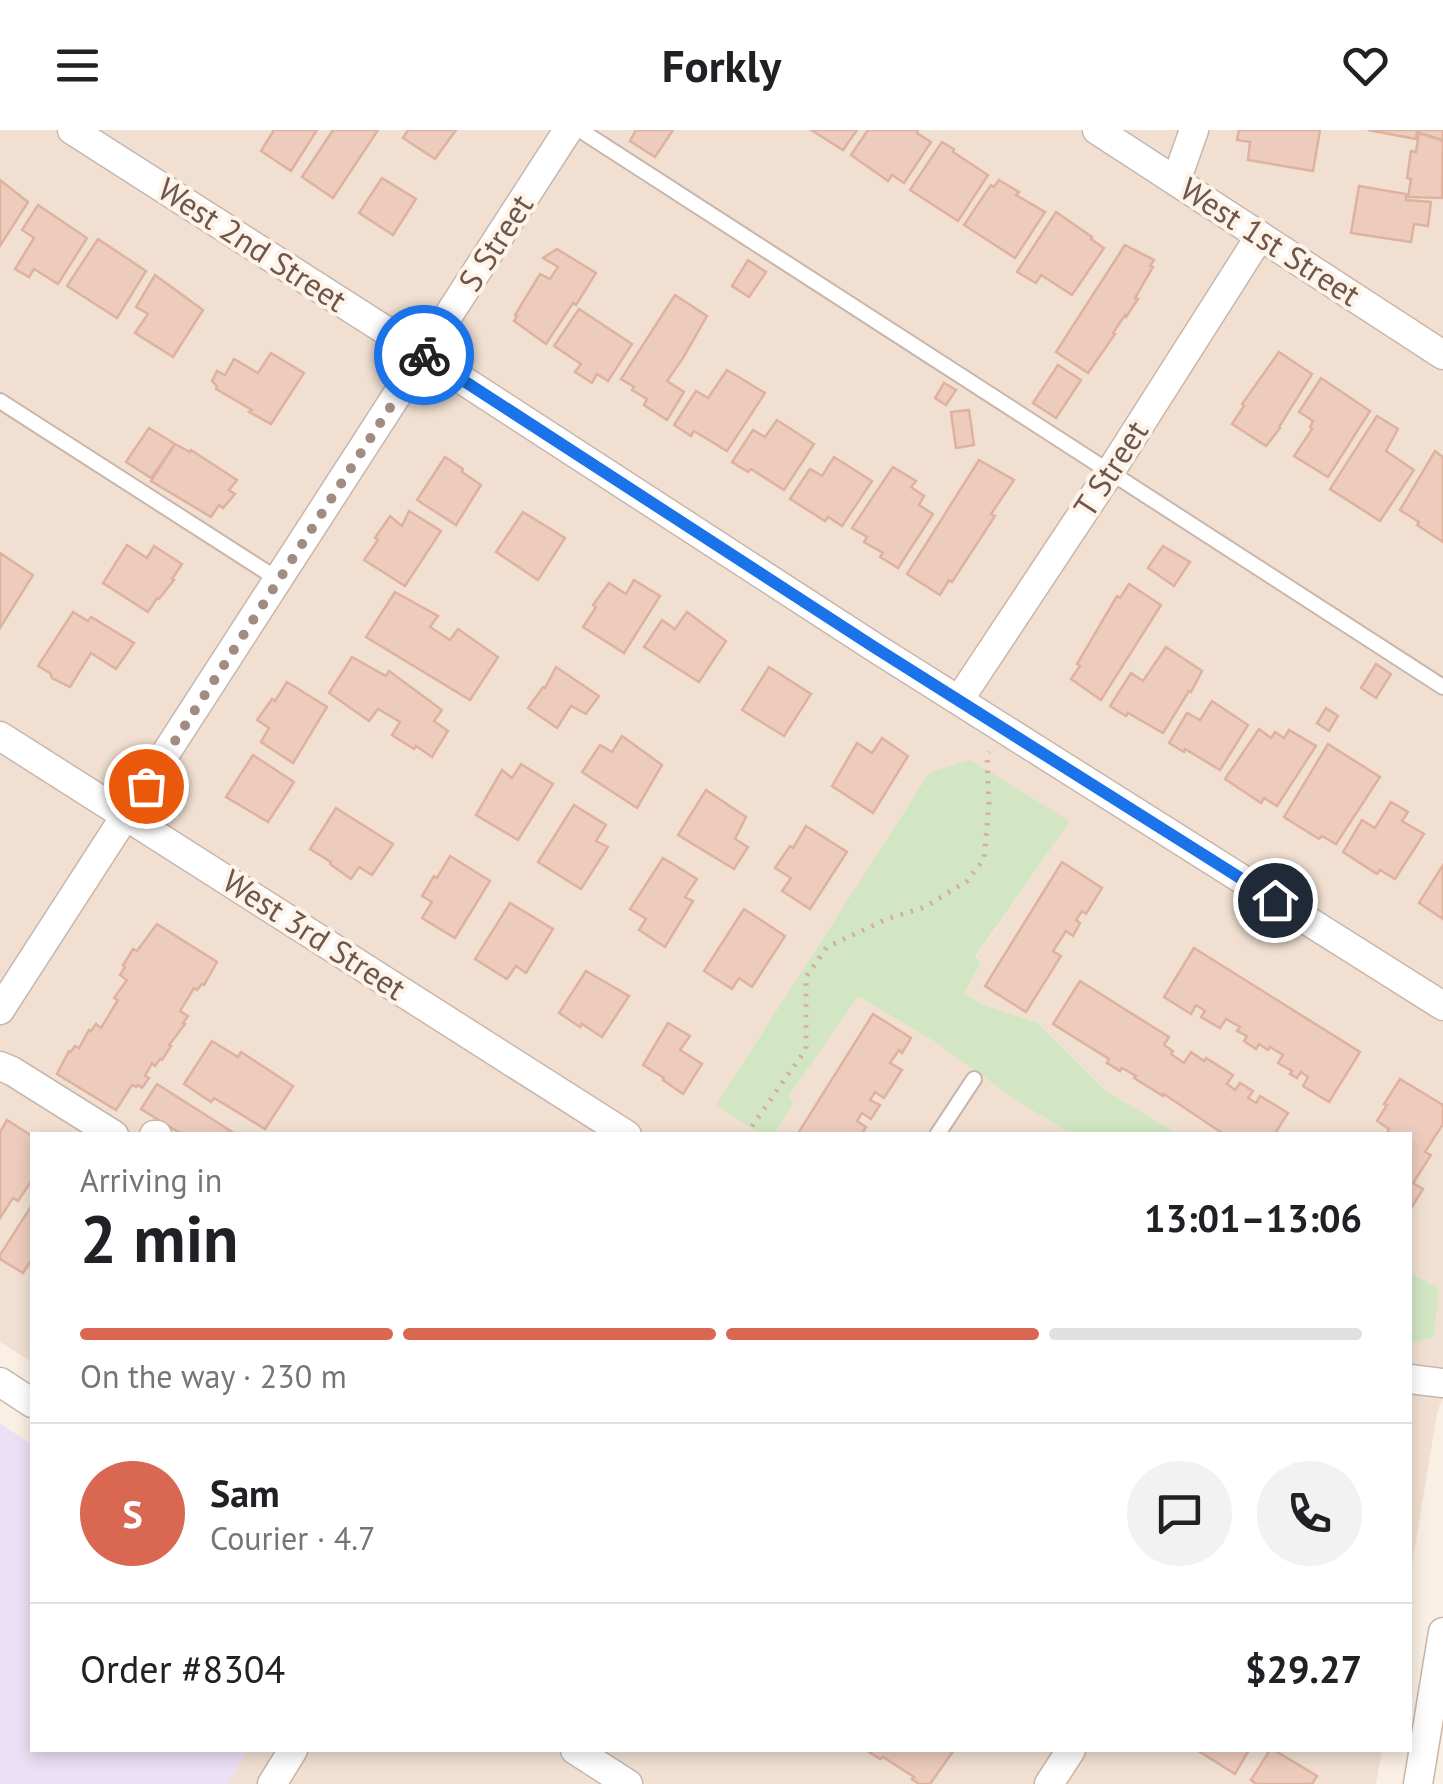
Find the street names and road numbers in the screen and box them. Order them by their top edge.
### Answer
street label: West 1st Street [1173,167,1369,315]
street label: West 2nd Street [150,168,355,321]
street label: S Street [448,186,542,299]
street label: T Street [1063,412,1157,525]
street label: West 3rd Street [215,859,414,1009]

